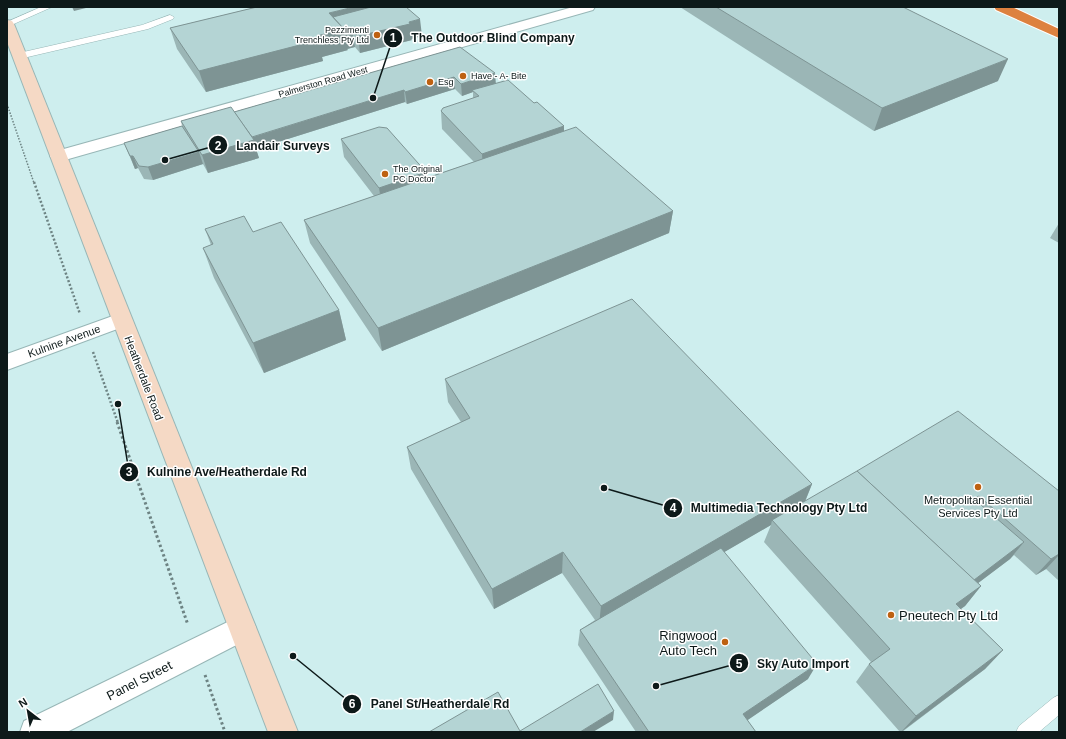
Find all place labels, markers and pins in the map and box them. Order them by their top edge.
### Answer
place label: Pezzimenti Trenchless Pty Ltd [295,25,369,45]
callout: The Outdoor Blind Company [383,26,583,50]
marker: Pezzimenti Trenchless Pty Ltd [372,30,382,40]
marker: Have - A- Bite [458,71,468,81]
place label: Have - A- Bite [471,71,527,81]
marker: Esg [425,77,435,87]
place label: Esg [438,77,454,87]
callout: Landair Surveys [208,133,338,157]
place label: The Original PC Doctor [393,164,442,184]
marker: The Original PC Doctor [380,169,390,179]
callout: Kulnine Ave/Heatherdale Rd [119,460,315,484]
marker: Metropolitan Essential Services Pty Ltd [973,482,983,492]
place label: Metropolitan Essential Services Pty Ltd [924,494,1032,519]
callout: Multimedia Technology Pty Ltd [663,496,875,520]
place label: Pneutech Pty Ltd [899,608,998,623]
marker: Pneutech Pty Ltd [886,610,896,620]
place label: Ringwood Auto Tech [659,628,717,658]
marker: Ringwood Auto Tech [720,637,730,647]
callout: Sky Auto Import [729,651,858,675]
callout: Panel St/Heatherdale Rd [342,692,517,716]

